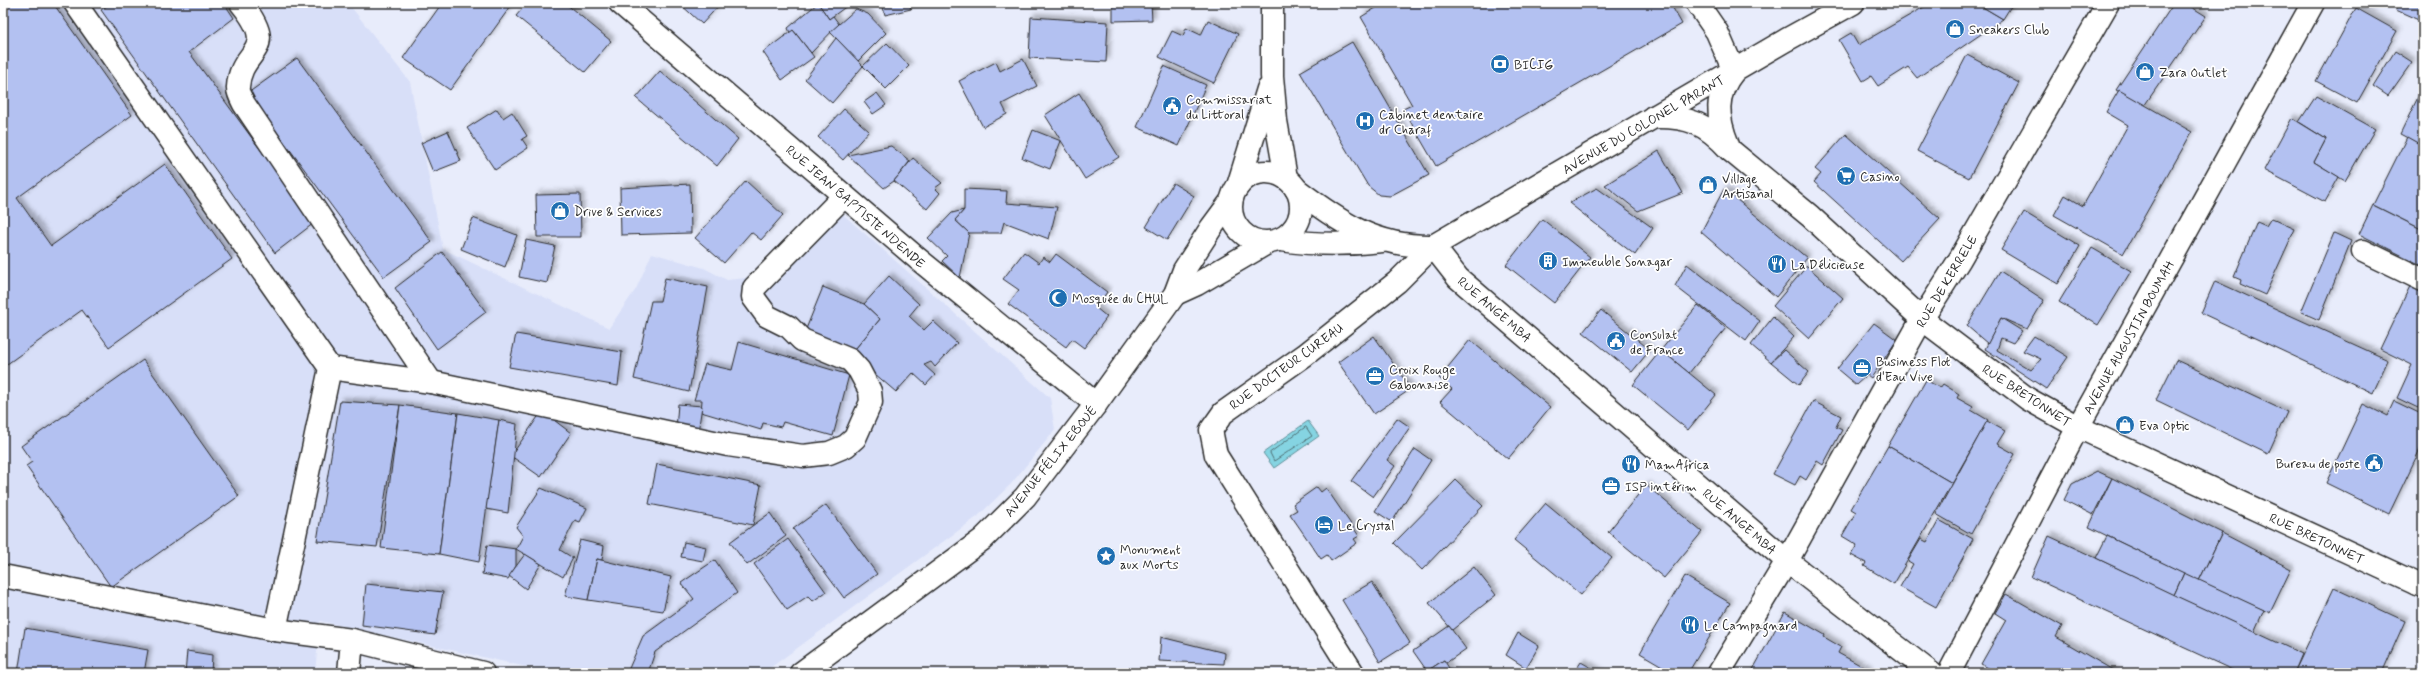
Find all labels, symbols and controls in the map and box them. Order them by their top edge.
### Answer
shop icon: Sneakers Club [1944,18,1966,40]
place label: Sneakers Club [1969,22,2049,39]
bank icon: BICIG [1489,53,1511,75]
place label: BICIG [1514,57,1553,74]
shop icon: Zara Outlet [2134,61,2156,83]
place label: Zara Outlet [2159,65,2227,82]
street label: AVENUE DU COLONEL PARANT [1560,72,1728,179]
place label: Commissariat du Littoral [1186,92,1272,124]
public building icon: Commissariat du Littoral [1161,95,1183,117]
place label: Cabinet dentaire dr Charaf [1379,107,1483,139]
hospital icon: Cabinet dentaire dr Charaf [1354,110,1376,132]
street label: RUE JEAN BAPTISTE NDENDE [782,142,929,273]
supermarket icon: Casino [1835,165,1857,187]
place label: Casino [1860,169,1900,186]
place label: Village Artisanal [1722,171,1773,203]
shop icon: Village Artisanal [1697,174,1719,196]
shop icon: Drive & Services [549,200,571,222]
place label: Drive & Services [574,204,662,221]
street label: RUE DE KERRELE [1913,232,1982,331]
building icon: Immeuble Sonagar [1537,250,1559,272]
restaurant icon: La Délicieuse [1766,253,1788,275]
place label: Immeuble Sonagar [1562,254,1673,271]
place label: La Délicieuse [1791,257,1865,274]
street label: AVENUE AUGUSTIN BOUMAH [2080,258,2179,418]
street label: RUE ANGE MBA [1453,273,1535,347]
mosque icon: Mosquée du CHUL [1047,287,1069,309]
place label: Mosquée du CHUL [1072,291,1168,308]
street label: RUE DOCTEUR CUREAU [1227,320,1347,414]
place label: Consulat de France [1630,327,1684,359]
public building icon: Consulat de France [1605,330,1627,352]
place label: Business Flot d'Eau Vive [1876,354,1951,386]
office icon: Business Flot d'Eau Vive [1851,357,1873,379]
street label: RUE BRETONNET [1978,361,2074,431]
place label: Croix Rouge Gabonaise [1389,362,1455,394]
office icon: Croix Rouge Gabonaise [1364,365,1386,387]
street label: AVENUE FÉLIX EBOUÉ [1000,402,1101,521]
shop icon: Eva Optic [2114,414,2136,436]
place label: Eva Optic [2139,418,2189,435]
public building icon: Bureau de poste [2363,452,2385,474]
restaurant icon: MamAfrica [1620,453,1642,475]
place label: Bureau de poste [2276,456,2360,473]
place label: MamAfrica [1645,457,1710,474]
office icon: ISP intérim [1600,475,1622,497]
place label: ISP intérim [1625,479,1697,496]
street label: RUE ANGE MBA [1698,485,1780,559]
street label: RUE BRETONNET [2266,510,2367,569]
hotel icon: Le Crystal [1313,514,1335,536]
place label: Le Crystal [1338,518,1394,535]
place label: Monument aux Morts [1120,542,1181,574]
place icon: Monument aux Morts [1095,545,1117,567]
restaurant icon: Le Campagnard [1679,614,1701,636]
place label: Le Campagnard [1704,618,1797,637]

